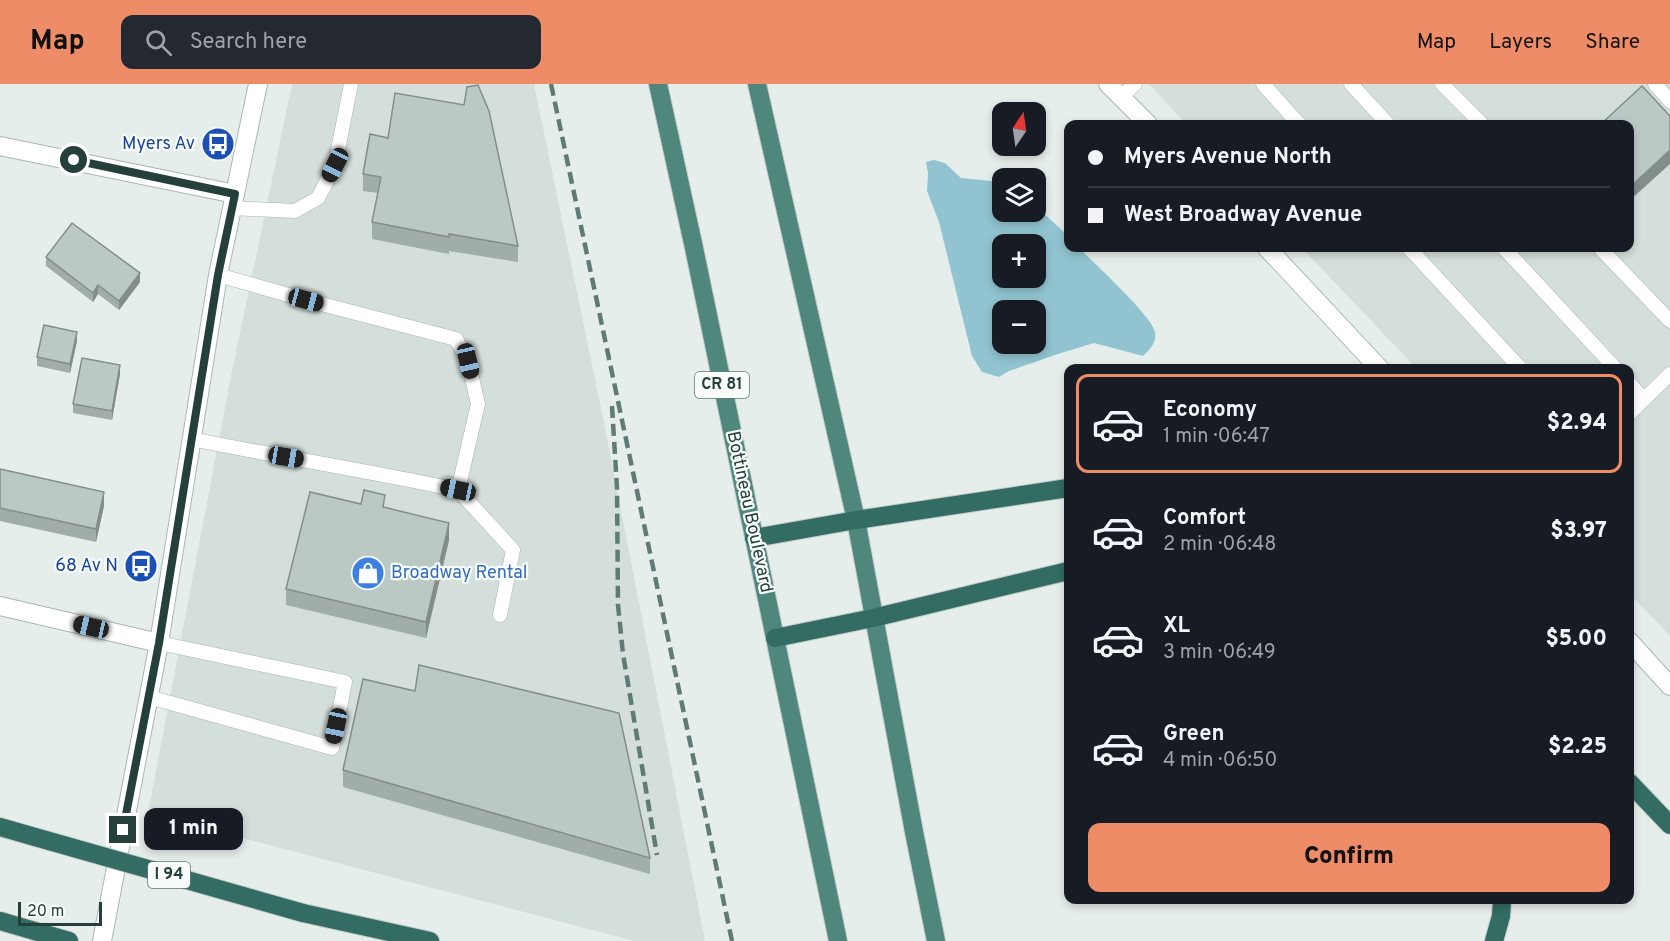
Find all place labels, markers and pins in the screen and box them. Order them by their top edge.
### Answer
bus stop icon: Myers Av [200,126,236,162]
place label: Myers Av [122,133,195,156]
bus stop icon: 68 Av N [123,548,159,584]
place label: 68 Av N [55,555,118,578]
shop icon: Broadway Rental [350,555,386,591]
place label: Broadway Rental [391,562,527,585]

